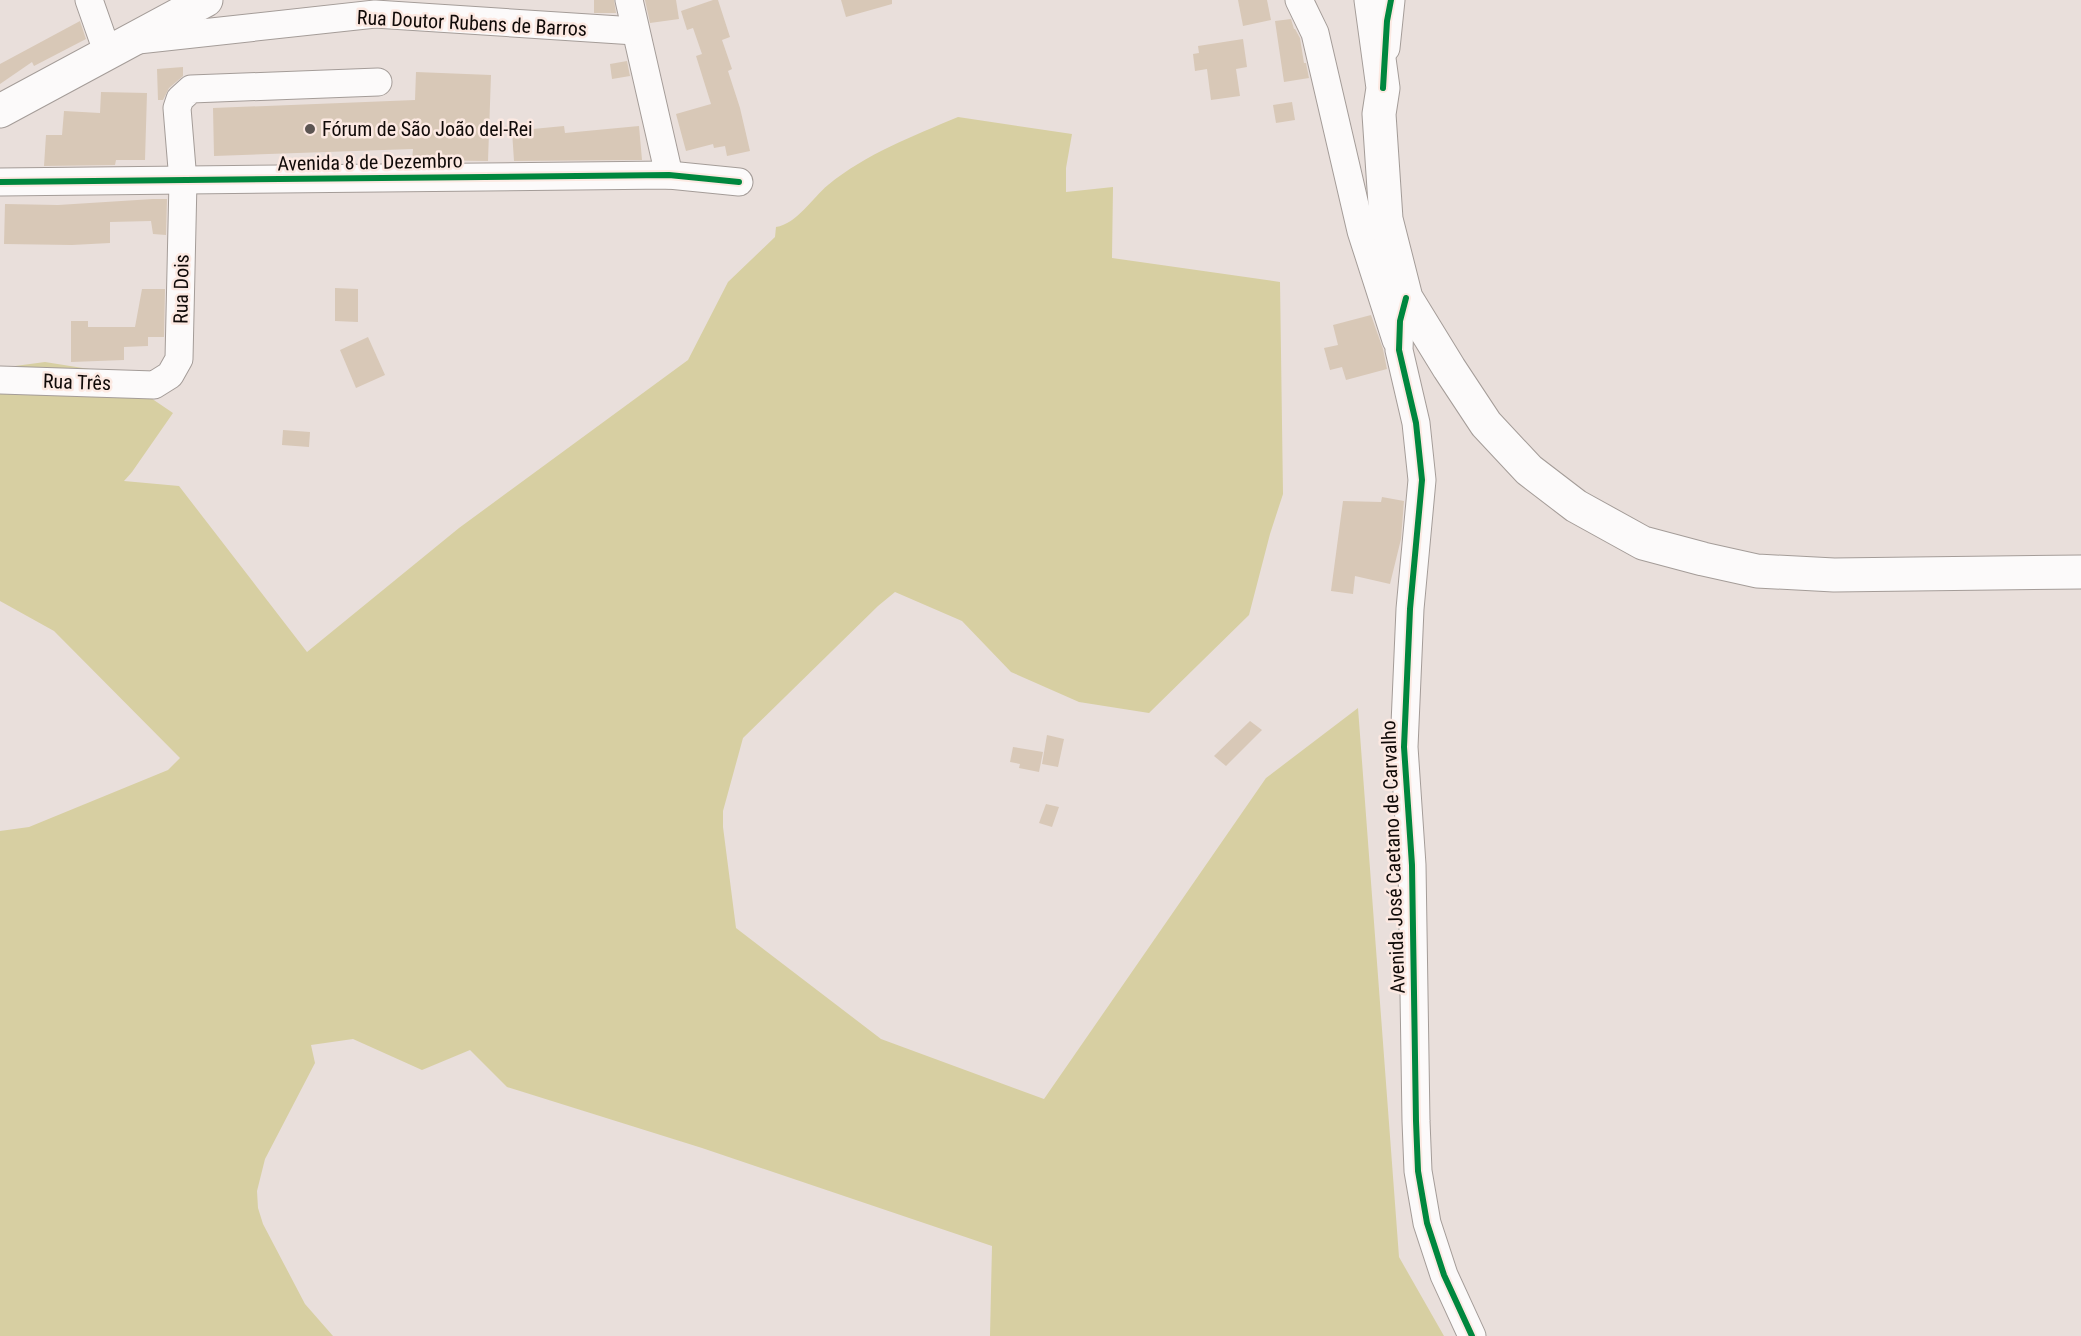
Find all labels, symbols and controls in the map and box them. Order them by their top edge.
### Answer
street label: Rua Doutor Rubens de Barros [356,5,588,41]
place label: Fórum de São João del-Rei [322,117,533,141]
marker: Fórum de São João del-Rei [303,122,317,136]
street label: Avenida 8 de Dezembro [277,148,463,176]
street label: Rua Dois [168,254,194,324]
street label: Rua Três [43,369,111,395]
street label: Avenida José Caetano de Carvalho [1376,720,1410,994]

